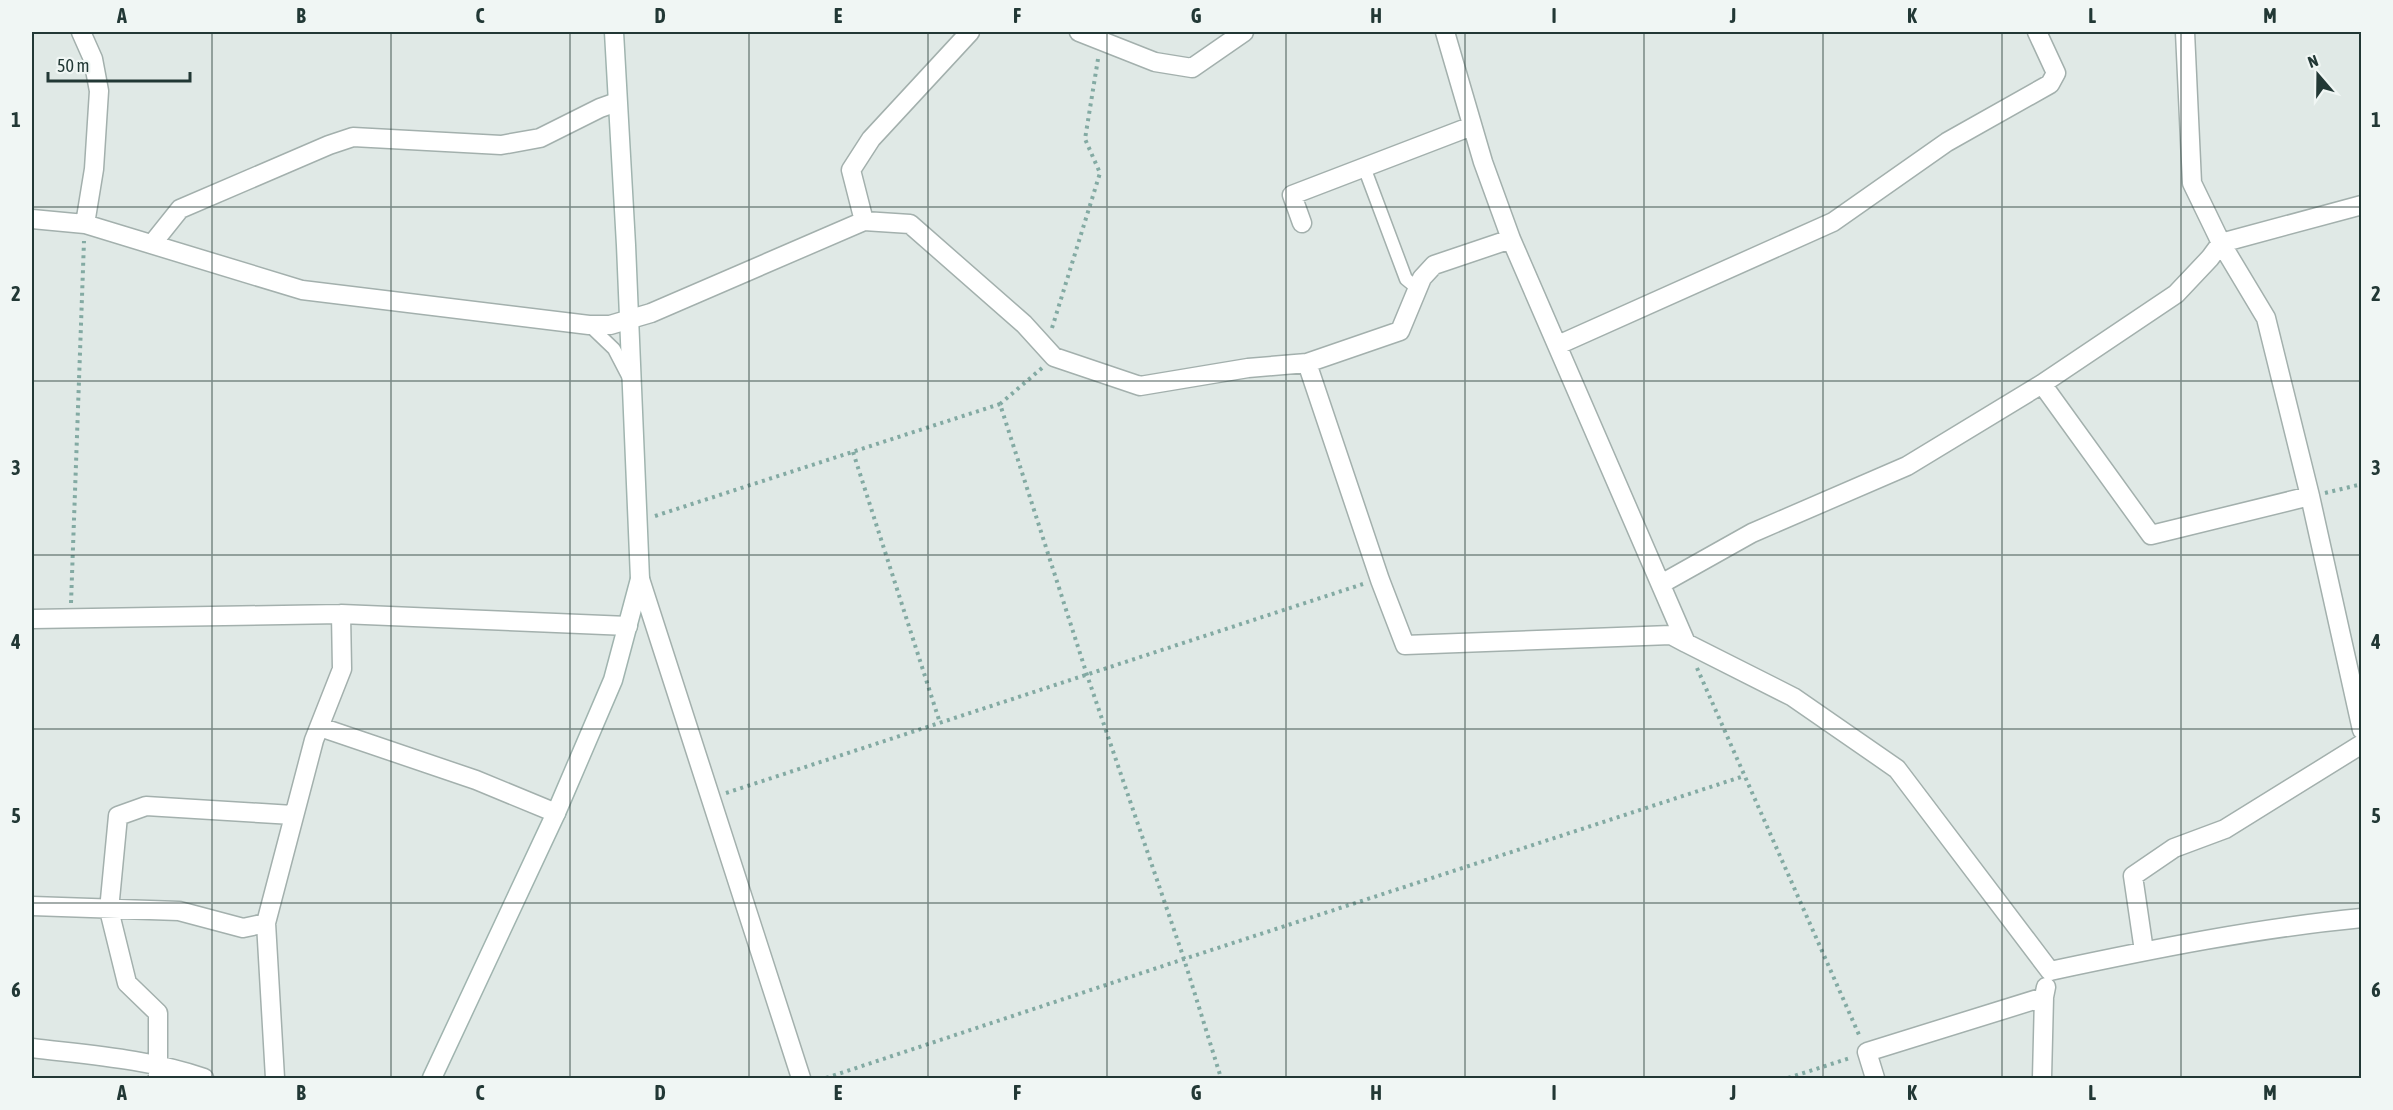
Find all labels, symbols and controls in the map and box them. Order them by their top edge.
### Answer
text: A [116,4,127,27]
text: B [296,4,306,27]
text: C [476,4,485,27]
text: D [654,4,666,27]
text: E [834,4,843,27]
text: F [1013,4,1021,27]
text: G [1191,4,1202,27]
text: H [1370,4,1382,27]
text: I [1551,4,1557,27]
text: J [1729,4,1736,27]
text: K [1907,4,1917,27]
text: L [2088,4,2096,27]
text: M [2263,4,2277,27]
scale bar [48,45,190,83]
north arrow [2288,45,2348,105]
text: N [2305,51,2320,71]
text: 50 m [57,55,89,76]
text: 1 [11,108,21,131]
text: 1 [2371,108,2381,131]
text: 2 [11,282,21,305]
text: 2 [2371,282,2381,305]
text: 3 [11,456,21,479]
text: 3 [2371,456,2381,479]
text: 4 [10,630,21,653]
text: 4 [2370,630,2381,653]
text: 5 [11,804,21,827]
text: 5 [2371,804,2381,827]
text: 6 [11,978,21,1001]
text: 6 [2371,978,2381,1001]
text: A [116,1081,127,1104]
text: B [296,1081,306,1104]
text: C [476,1081,485,1104]
text: D [654,1081,666,1104]
text: E [834,1081,843,1104]
text: F [1013,1081,1021,1104]
text: G [1191,1081,1202,1104]
text: H [1370,1081,1382,1104]
text: I [1551,1081,1557,1104]
text: J [1729,1081,1736,1104]
text: K [1907,1081,1917,1104]
text: L [2088,1081,2096,1104]
text: M [2263,1081,2277,1104]

